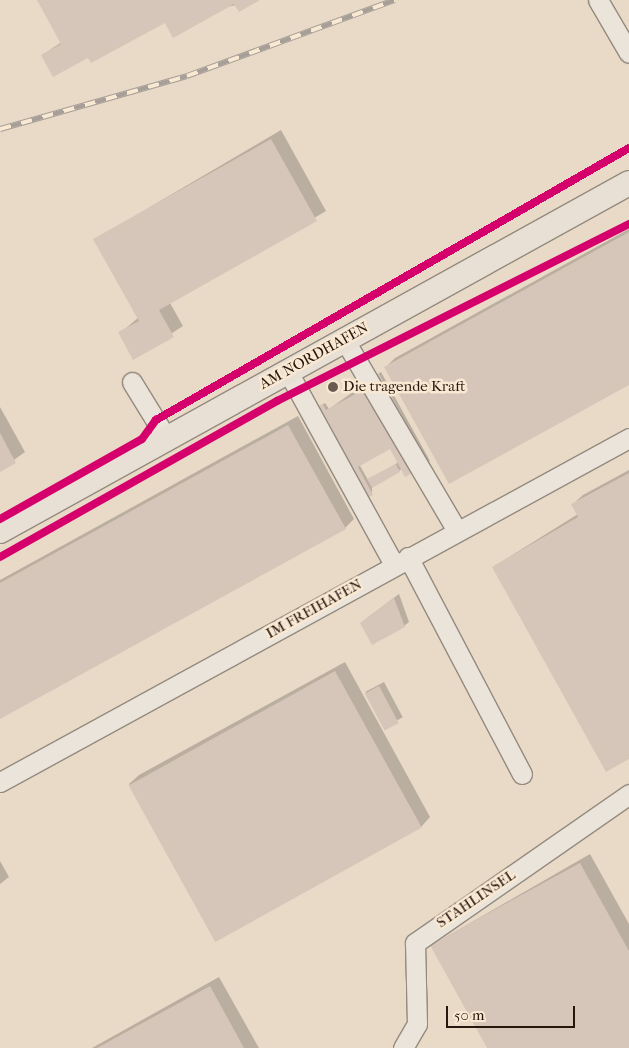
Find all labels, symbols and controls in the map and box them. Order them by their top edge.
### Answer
street label: AM NORDHAFEN [256,319,372,393]
place label: Die tragende Kraft [343,378,465,396]
marker: Die tragende Kraft [327,381,339,393]
street label: IM FREIHAFEN [263,575,365,643]
street label: STAHLINSEL [433,866,519,932]
scale bar [449,996,578,1028]
text: 50 m [454,1006,484,1024]

